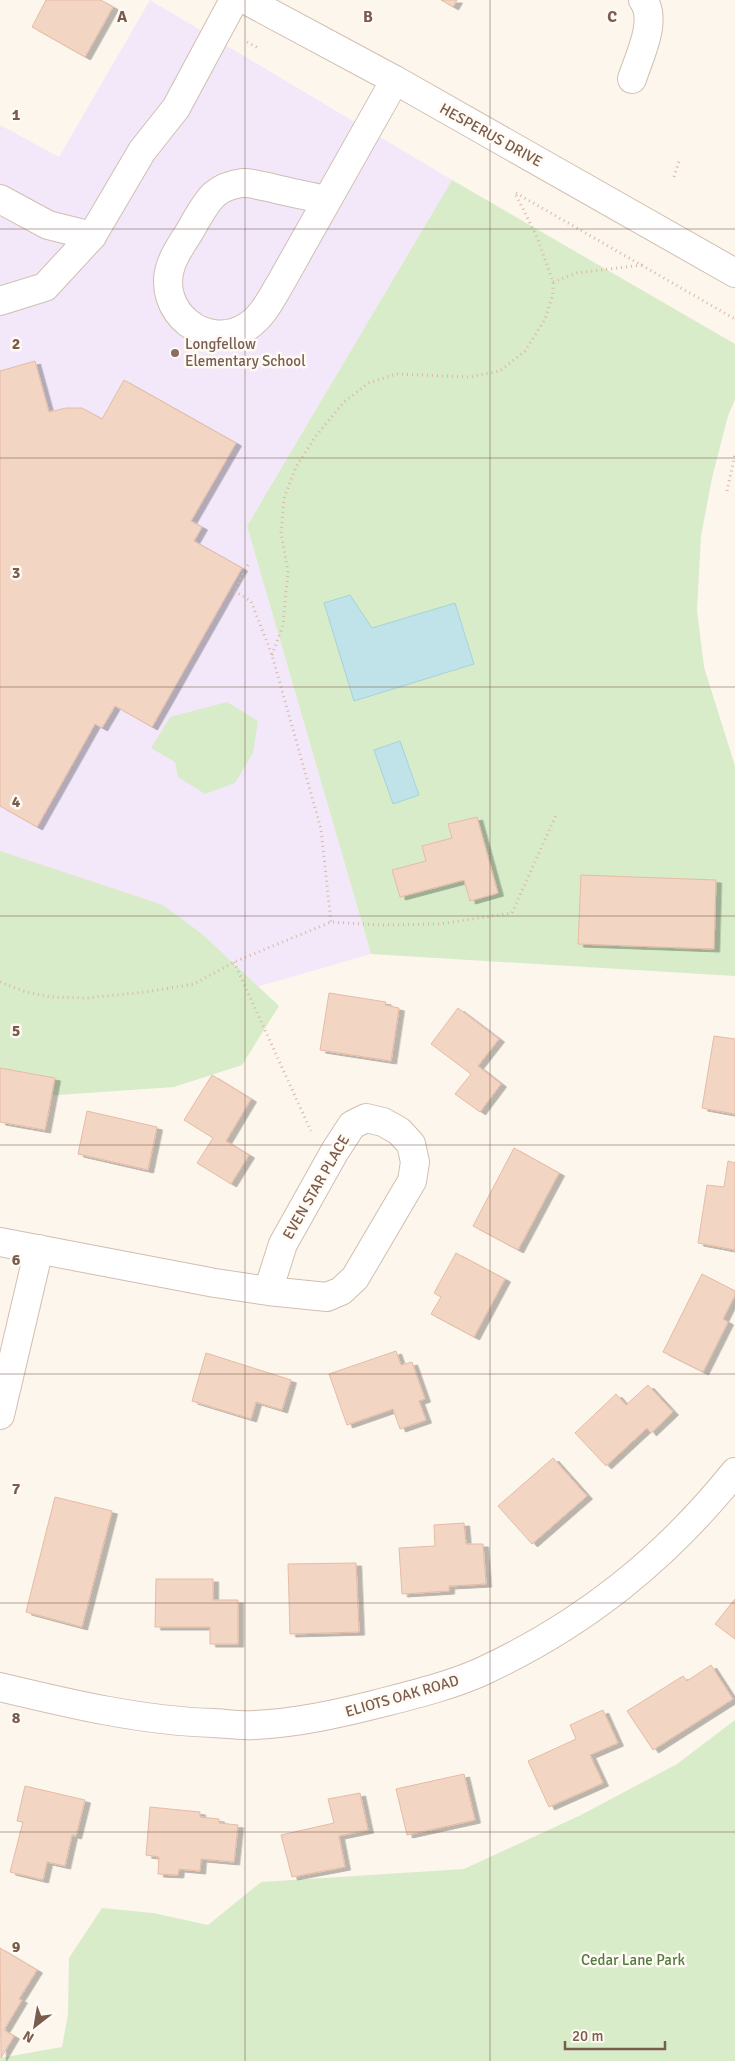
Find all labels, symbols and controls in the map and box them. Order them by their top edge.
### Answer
text: A [117,7,128,27]
text: B [363,7,373,27]
text: C [607,7,617,27]
street label: HESPERUS DRIVE [437,99,545,171]
text: 1 [12,105,21,125]
text: 2 [12,334,20,354]
place label: Longfellow Elementary School [185,335,306,370]
marker: Longfellow Elementary School [169,347,181,359]
text: 3 [12,563,20,583]
text: 4 [12,792,21,812]
text: 5 [12,1021,20,1041]
street label: EVEN STAR PLACE [279,1132,353,1242]
text: 6 [12,1250,21,1270]
text: 7 [12,1479,21,1499]
street label: ELIOTS OAK ROAD [343,1671,461,1721]
text: 8 [12,1708,21,1728]
text: 9 [12,1937,21,1957]
park label: Cedar Lane Park [581,1951,685,1969]
north arrow [10,2001,60,2051]
scale bar [565,2018,665,2050]
text: N [20,2027,37,2047]
text: 20 m [572,2027,603,2045]

